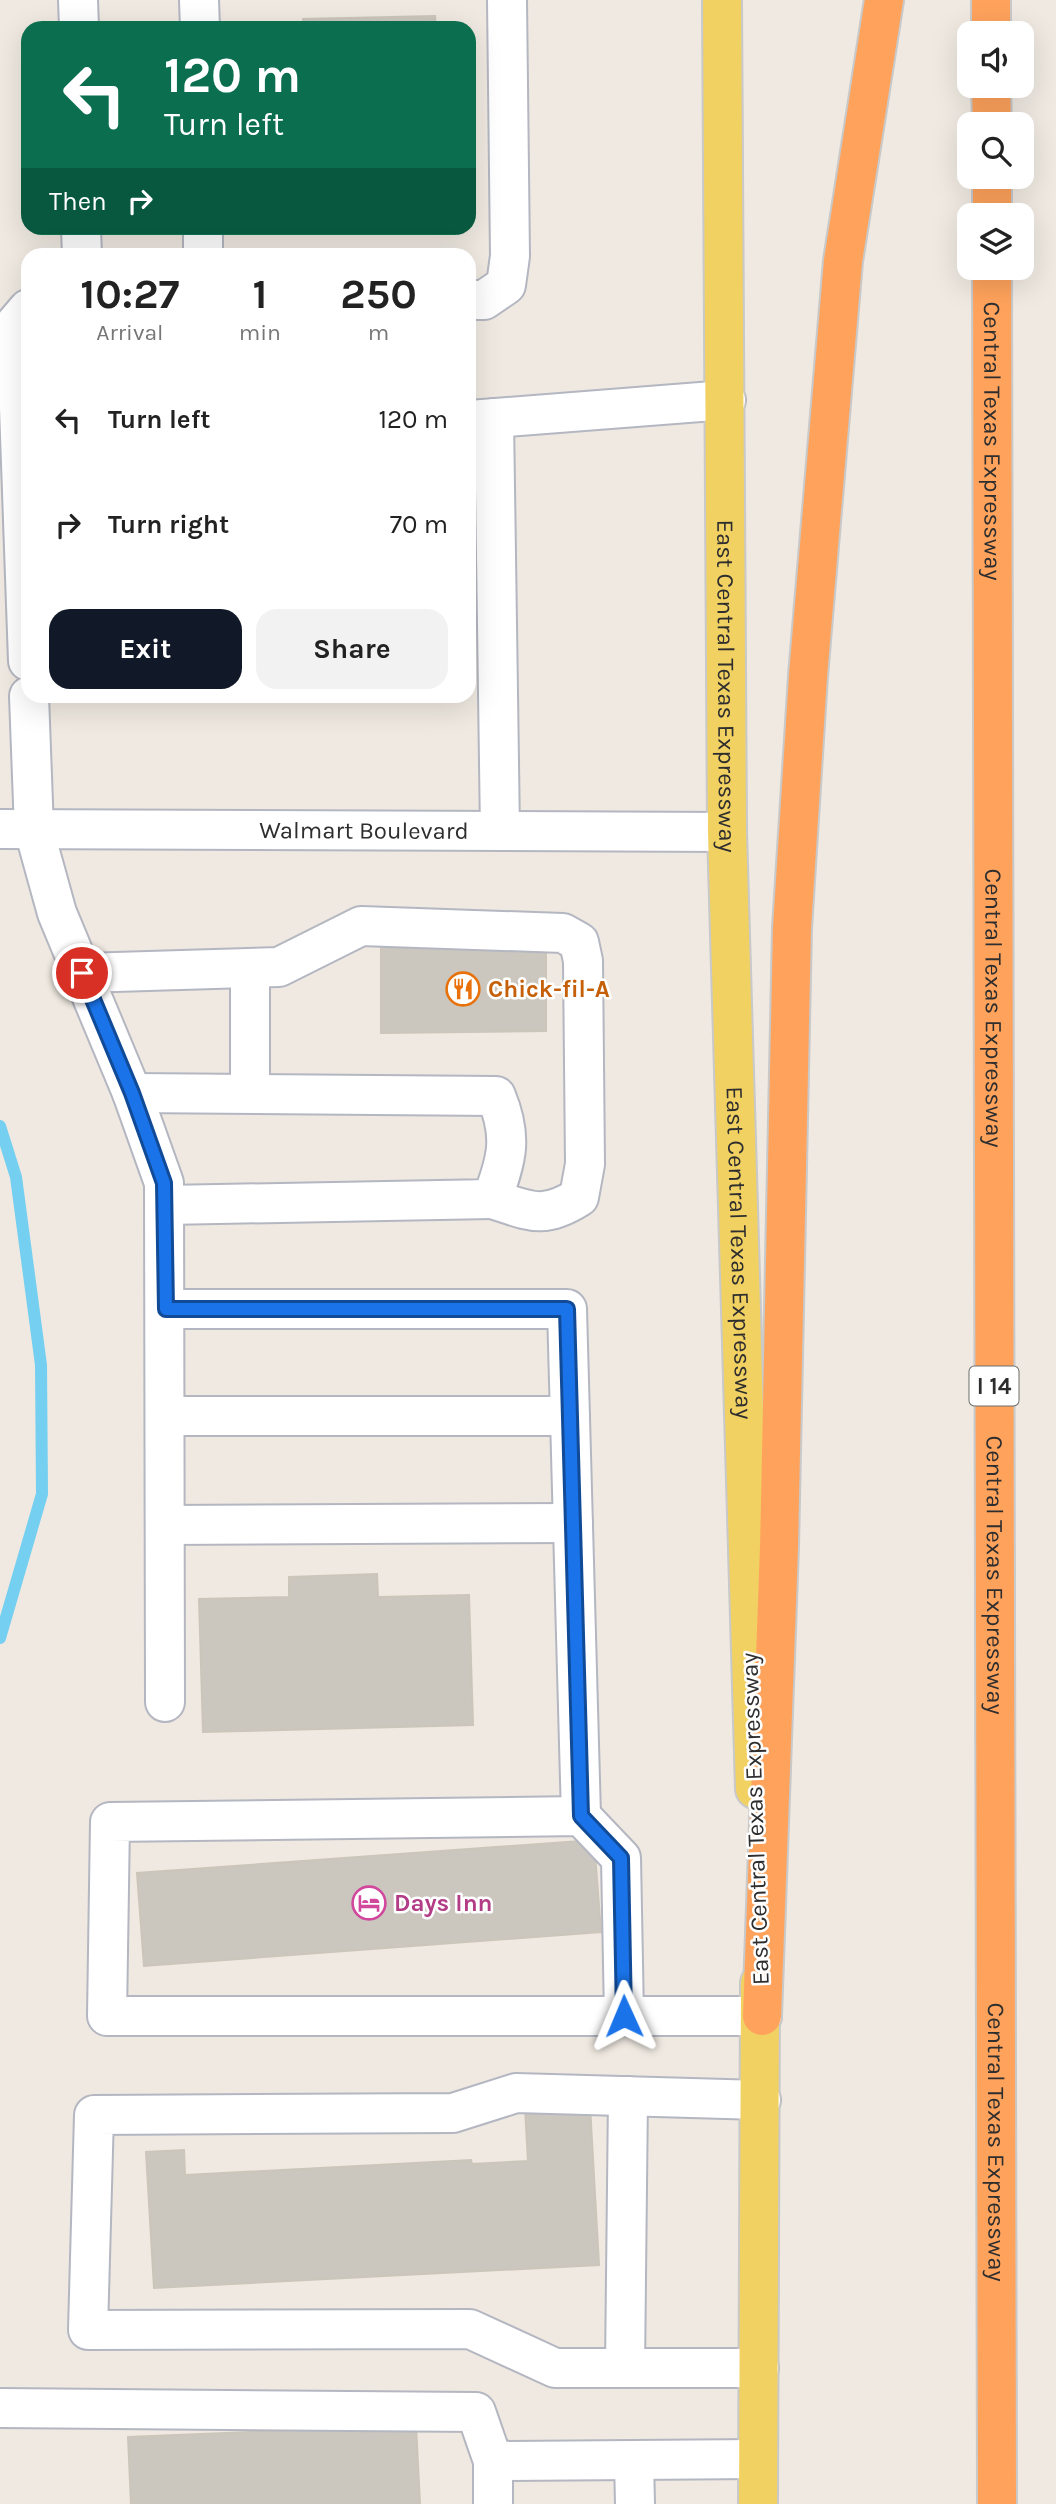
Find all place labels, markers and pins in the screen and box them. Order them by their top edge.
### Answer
pin [52,943,112,1003]
restaurant icon: Chick-fil-A [444,970,482,1008]
place label: Chick-fil-A [488,975,610,1003]
hotel icon: Days Inn [350,1884,388,1922]
place label: Days Inn [394,1889,493,1917]

